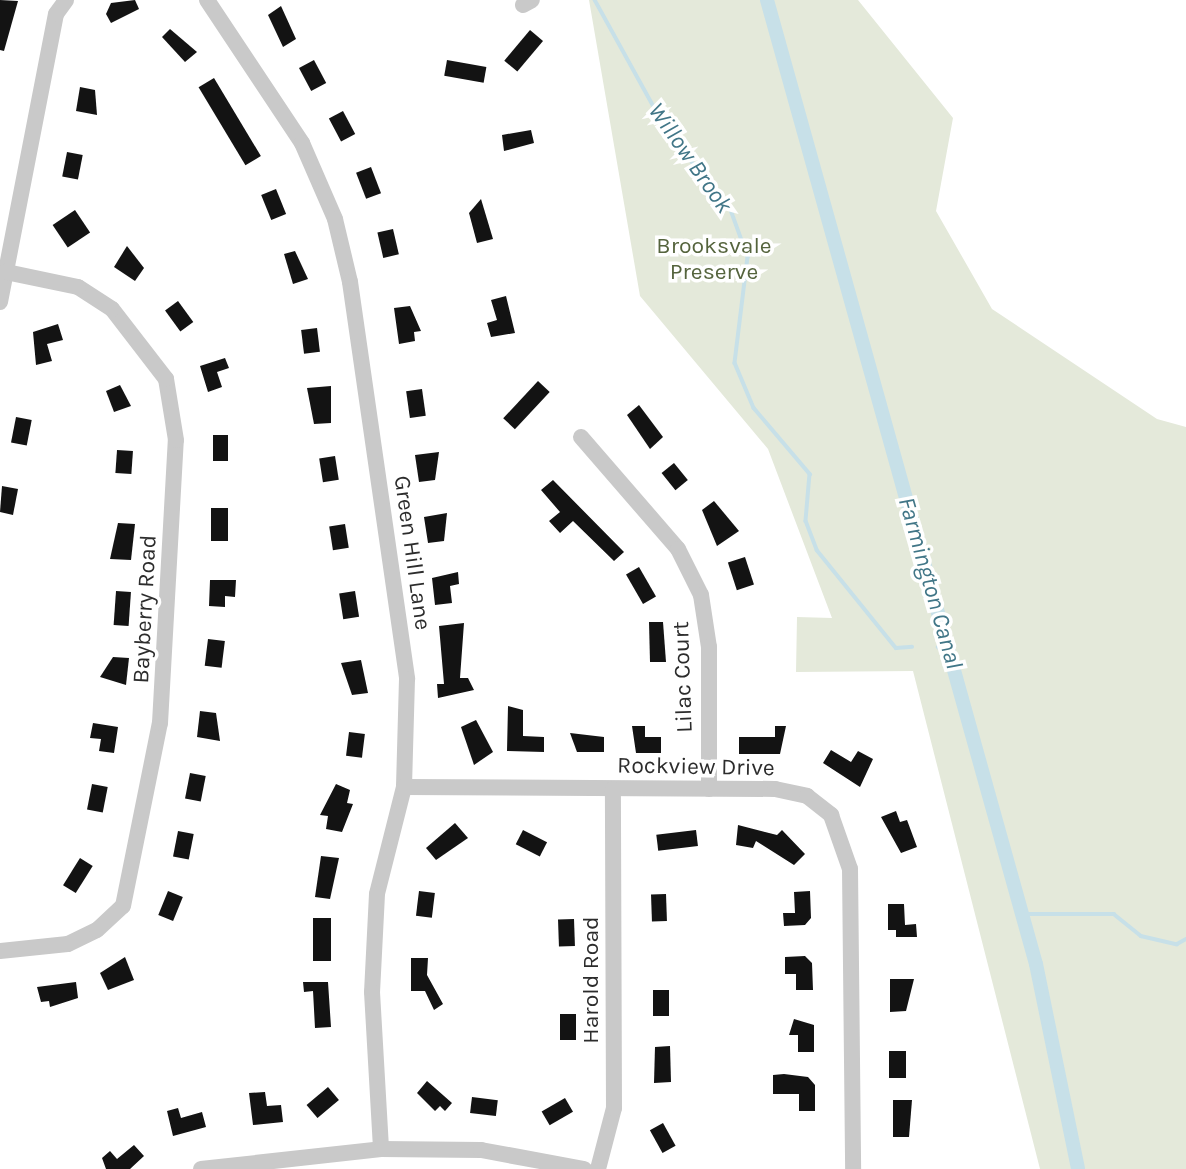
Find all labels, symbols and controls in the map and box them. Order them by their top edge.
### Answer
water label: Willow Brook [642,97,738,219]
park label: Brooksvale Preserve [656,232,772,286]
street label: Green Hill Lane [387,474,437,632]
water label: Farmington Canal [892,494,968,672]
street label: Bayberry Road [127,534,163,684]
street label: Lilac Court [667,621,699,733]
street label: Rockview Drive [617,752,775,782]
street label: Harold Road [577,916,605,1044]

